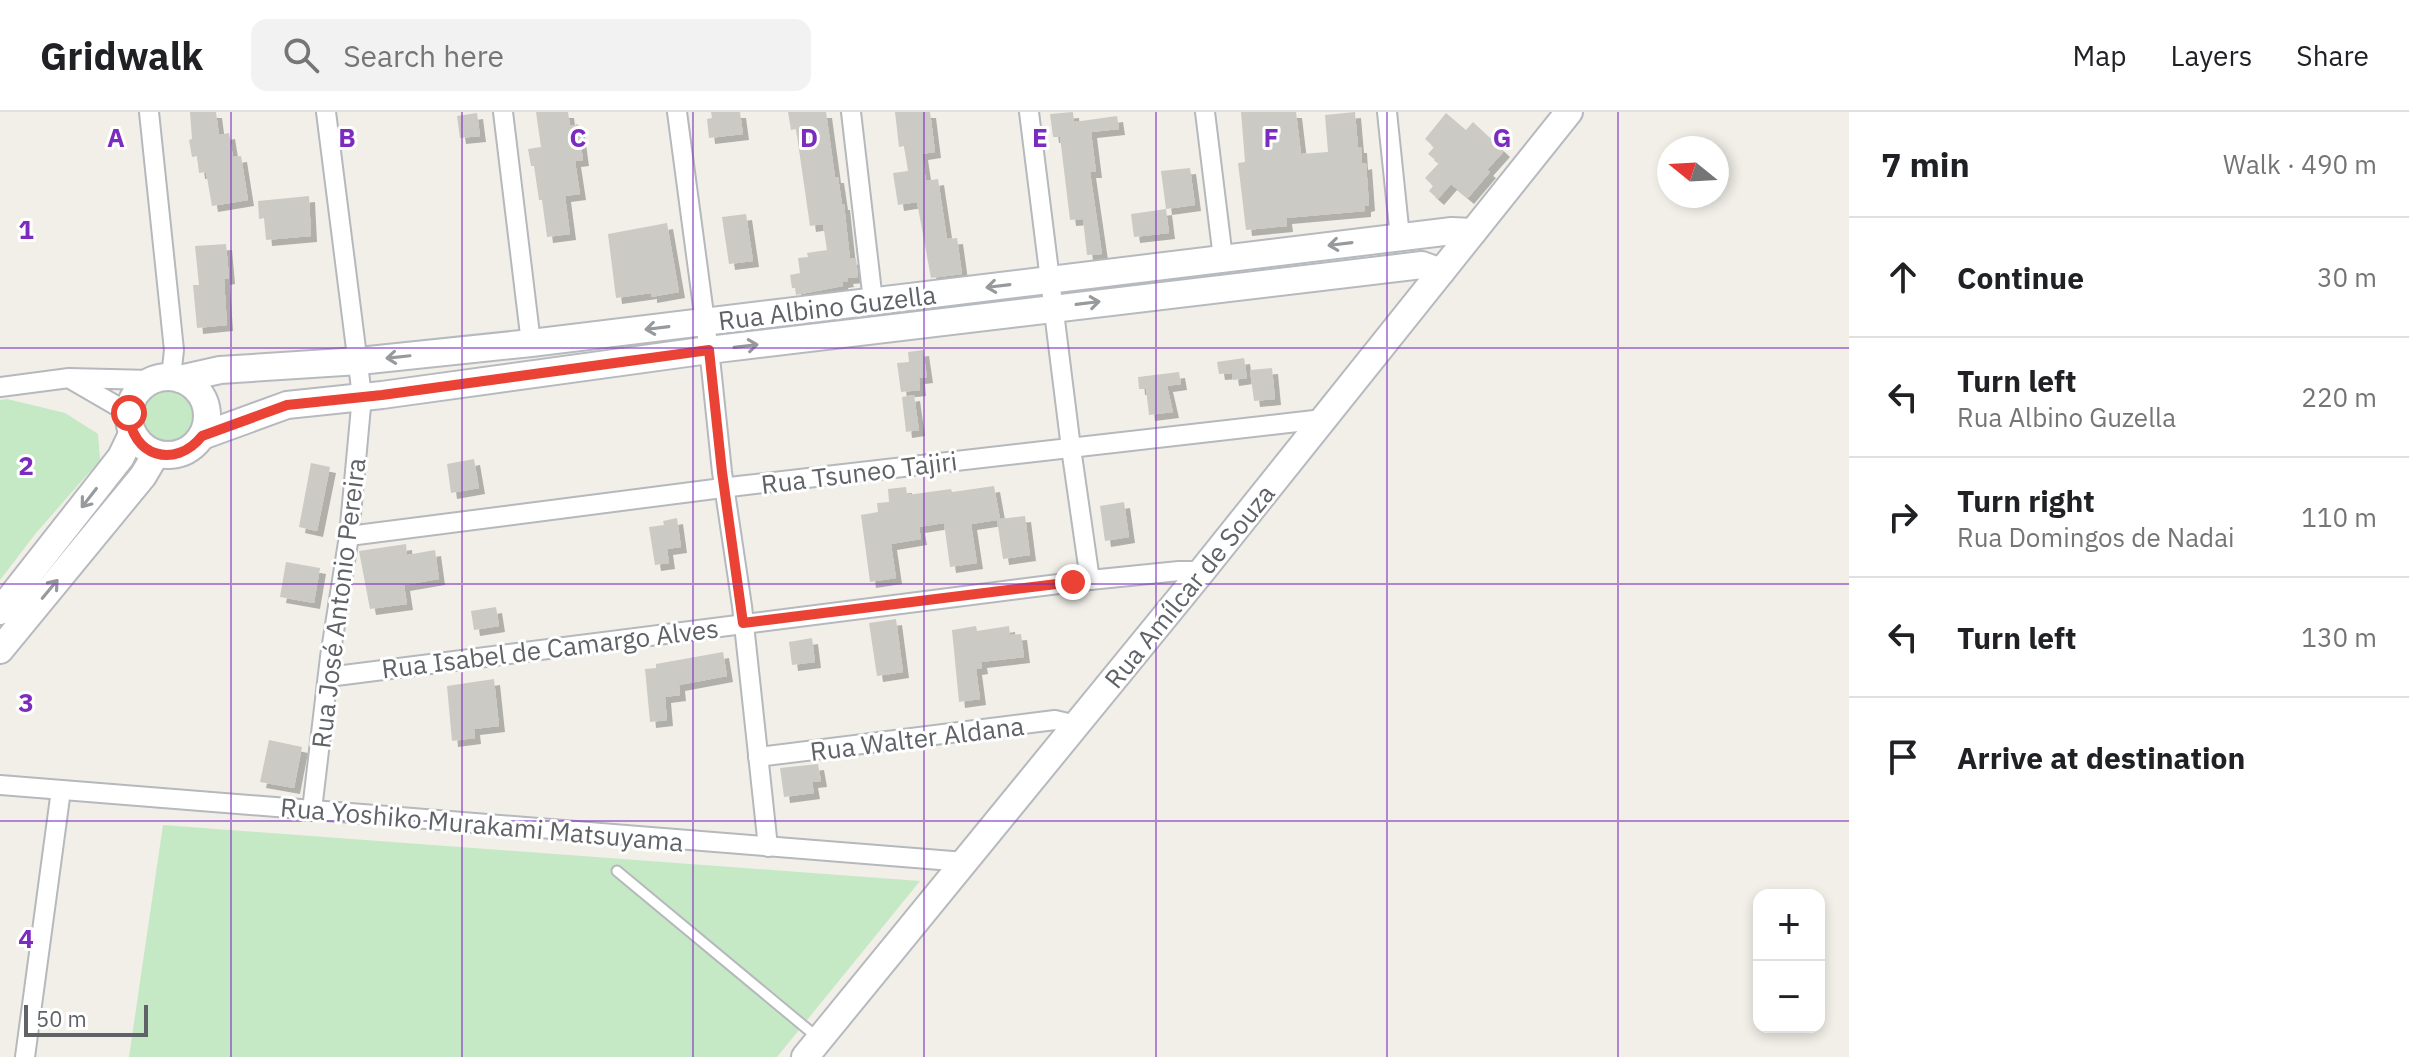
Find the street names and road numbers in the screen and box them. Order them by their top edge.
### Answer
street label: Rua Albino Guzella [716,277,938,337]
street label: Rua Tsuneo Tajiri [759,443,959,501]
street label: Rua José Antonio Pereira [303,456,373,750]
street label: Rua Amílcar de Souza [1096,477,1282,695]
street label: Rua Isabel de Camargo Alves [380,610,720,686]
street label: Rua Walter Aldana [808,708,1026,768]
street label: Rua Yoshiko Murakami Matsuyama [279,789,685,859]

